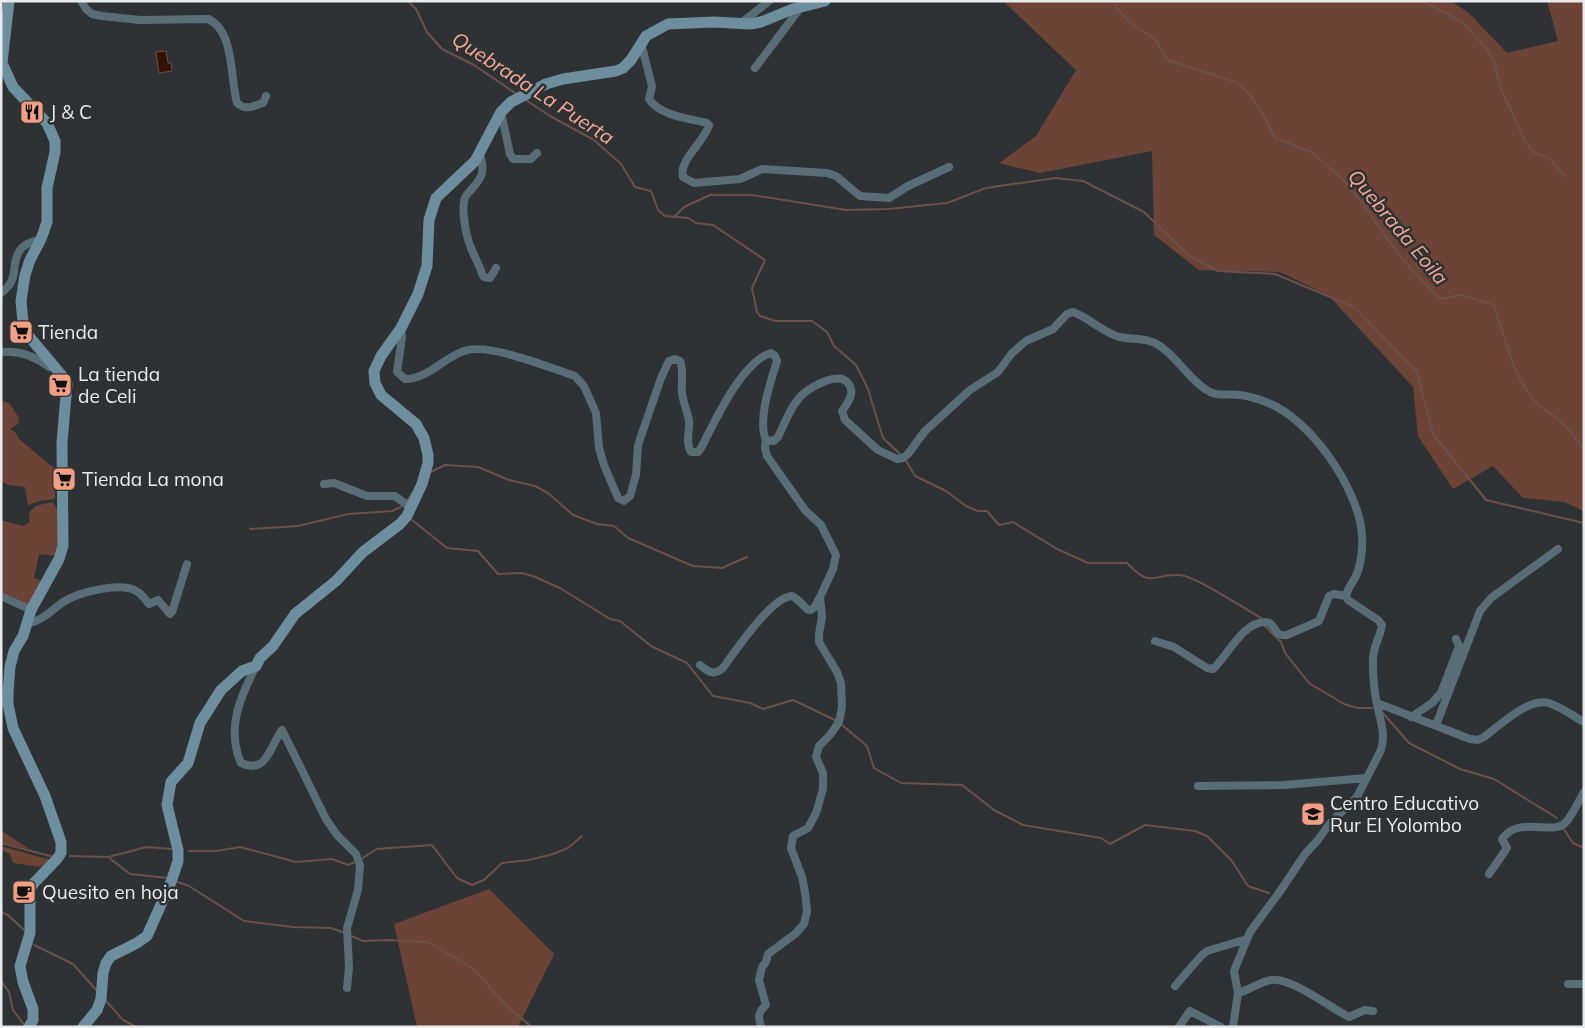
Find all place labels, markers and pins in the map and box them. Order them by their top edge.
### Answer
restaurant icon: J & C [19,99,45,125]
place label: J & C [50,100,92,124]
supermarket icon: Tienda [8,319,34,345]
place label: Tienda [38,320,98,344]
place label: La tienda de Celi [78,362,160,408]
supermarket icon: La tienda de Celi [47,372,73,398]
supermarket icon: Tienda La mona [51,466,77,492]
place label: Tienda La mona [82,467,224,491]
place label: Centro Educativo Rur El Yolombo [1330,791,1479,837]
school or university icon: Centro Educativo Rur El Yolombo [1300,801,1326,827]
cafe icon: Quesito en hoja [11,879,37,905]
place label: Quesito en hoja [42,880,179,904]

